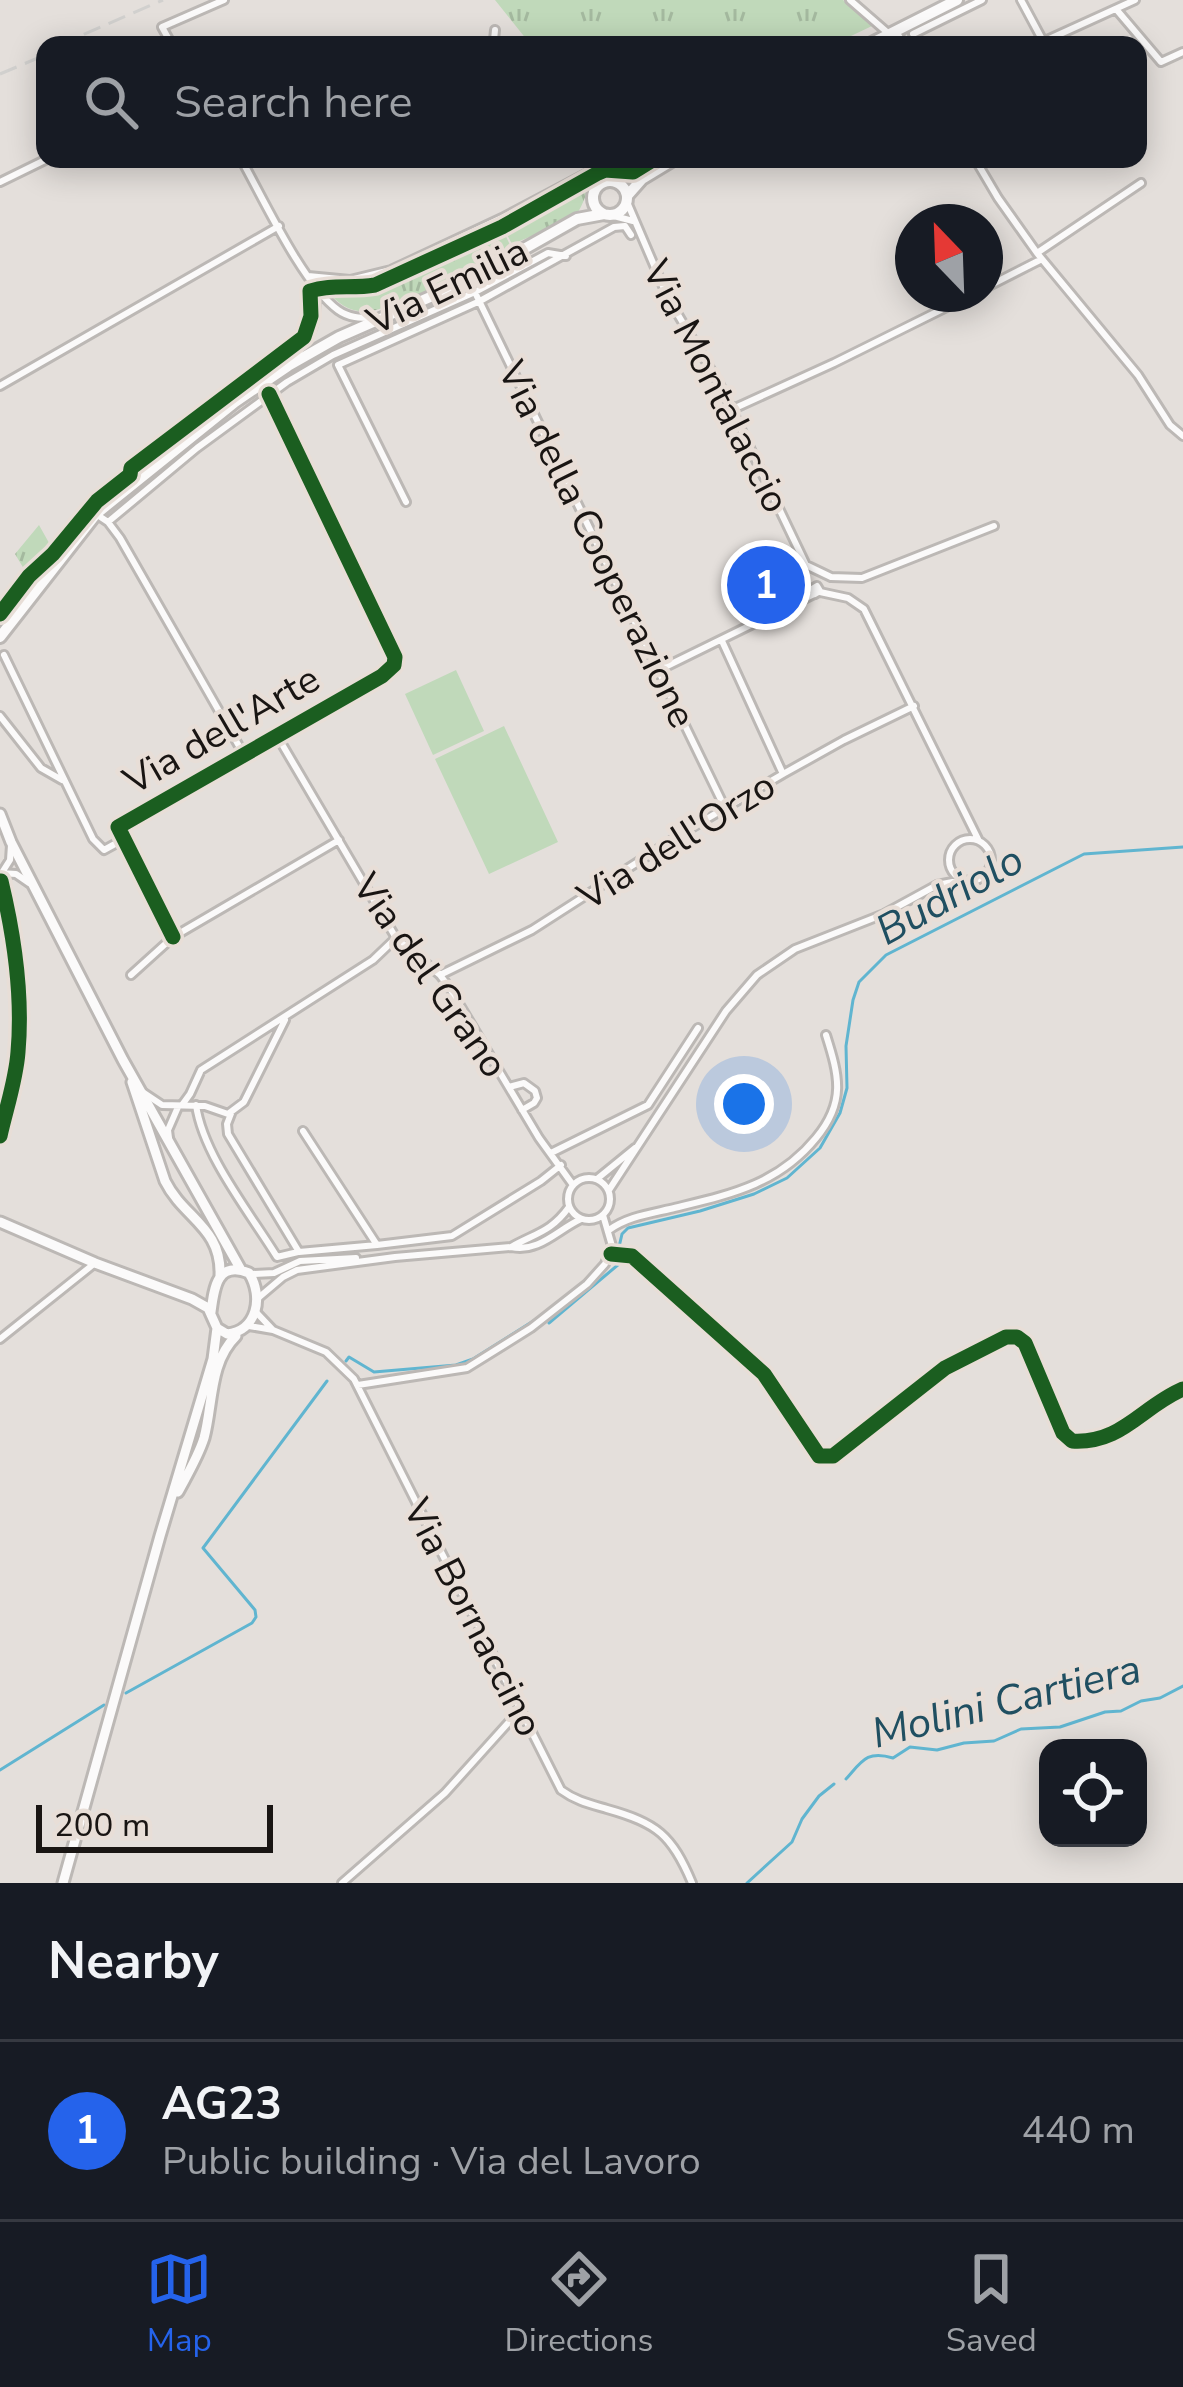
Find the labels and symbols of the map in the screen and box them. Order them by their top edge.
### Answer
north arrow [895,204,1003,312]
street label: Via Emilia [357,225,537,349]
street label: Via Montalaccio [629,250,802,522]
street label: Via della Cooperazione [484,352,709,737]
pin: 1 [727,540,805,630]
street label: Via dell'Arte [113,653,329,808]
street label: Via dell'Orzo [567,760,786,924]
water label: Budriolo [866,832,1034,959]
street label: Via del Grano [339,862,520,1089]
your location [714,1074,774,1134]
street label: Via Bornaccino [390,1489,555,1746]
water label: Molini Cartiera [866,1640,1147,1762]
scale bar [36,1799,273,1852]

